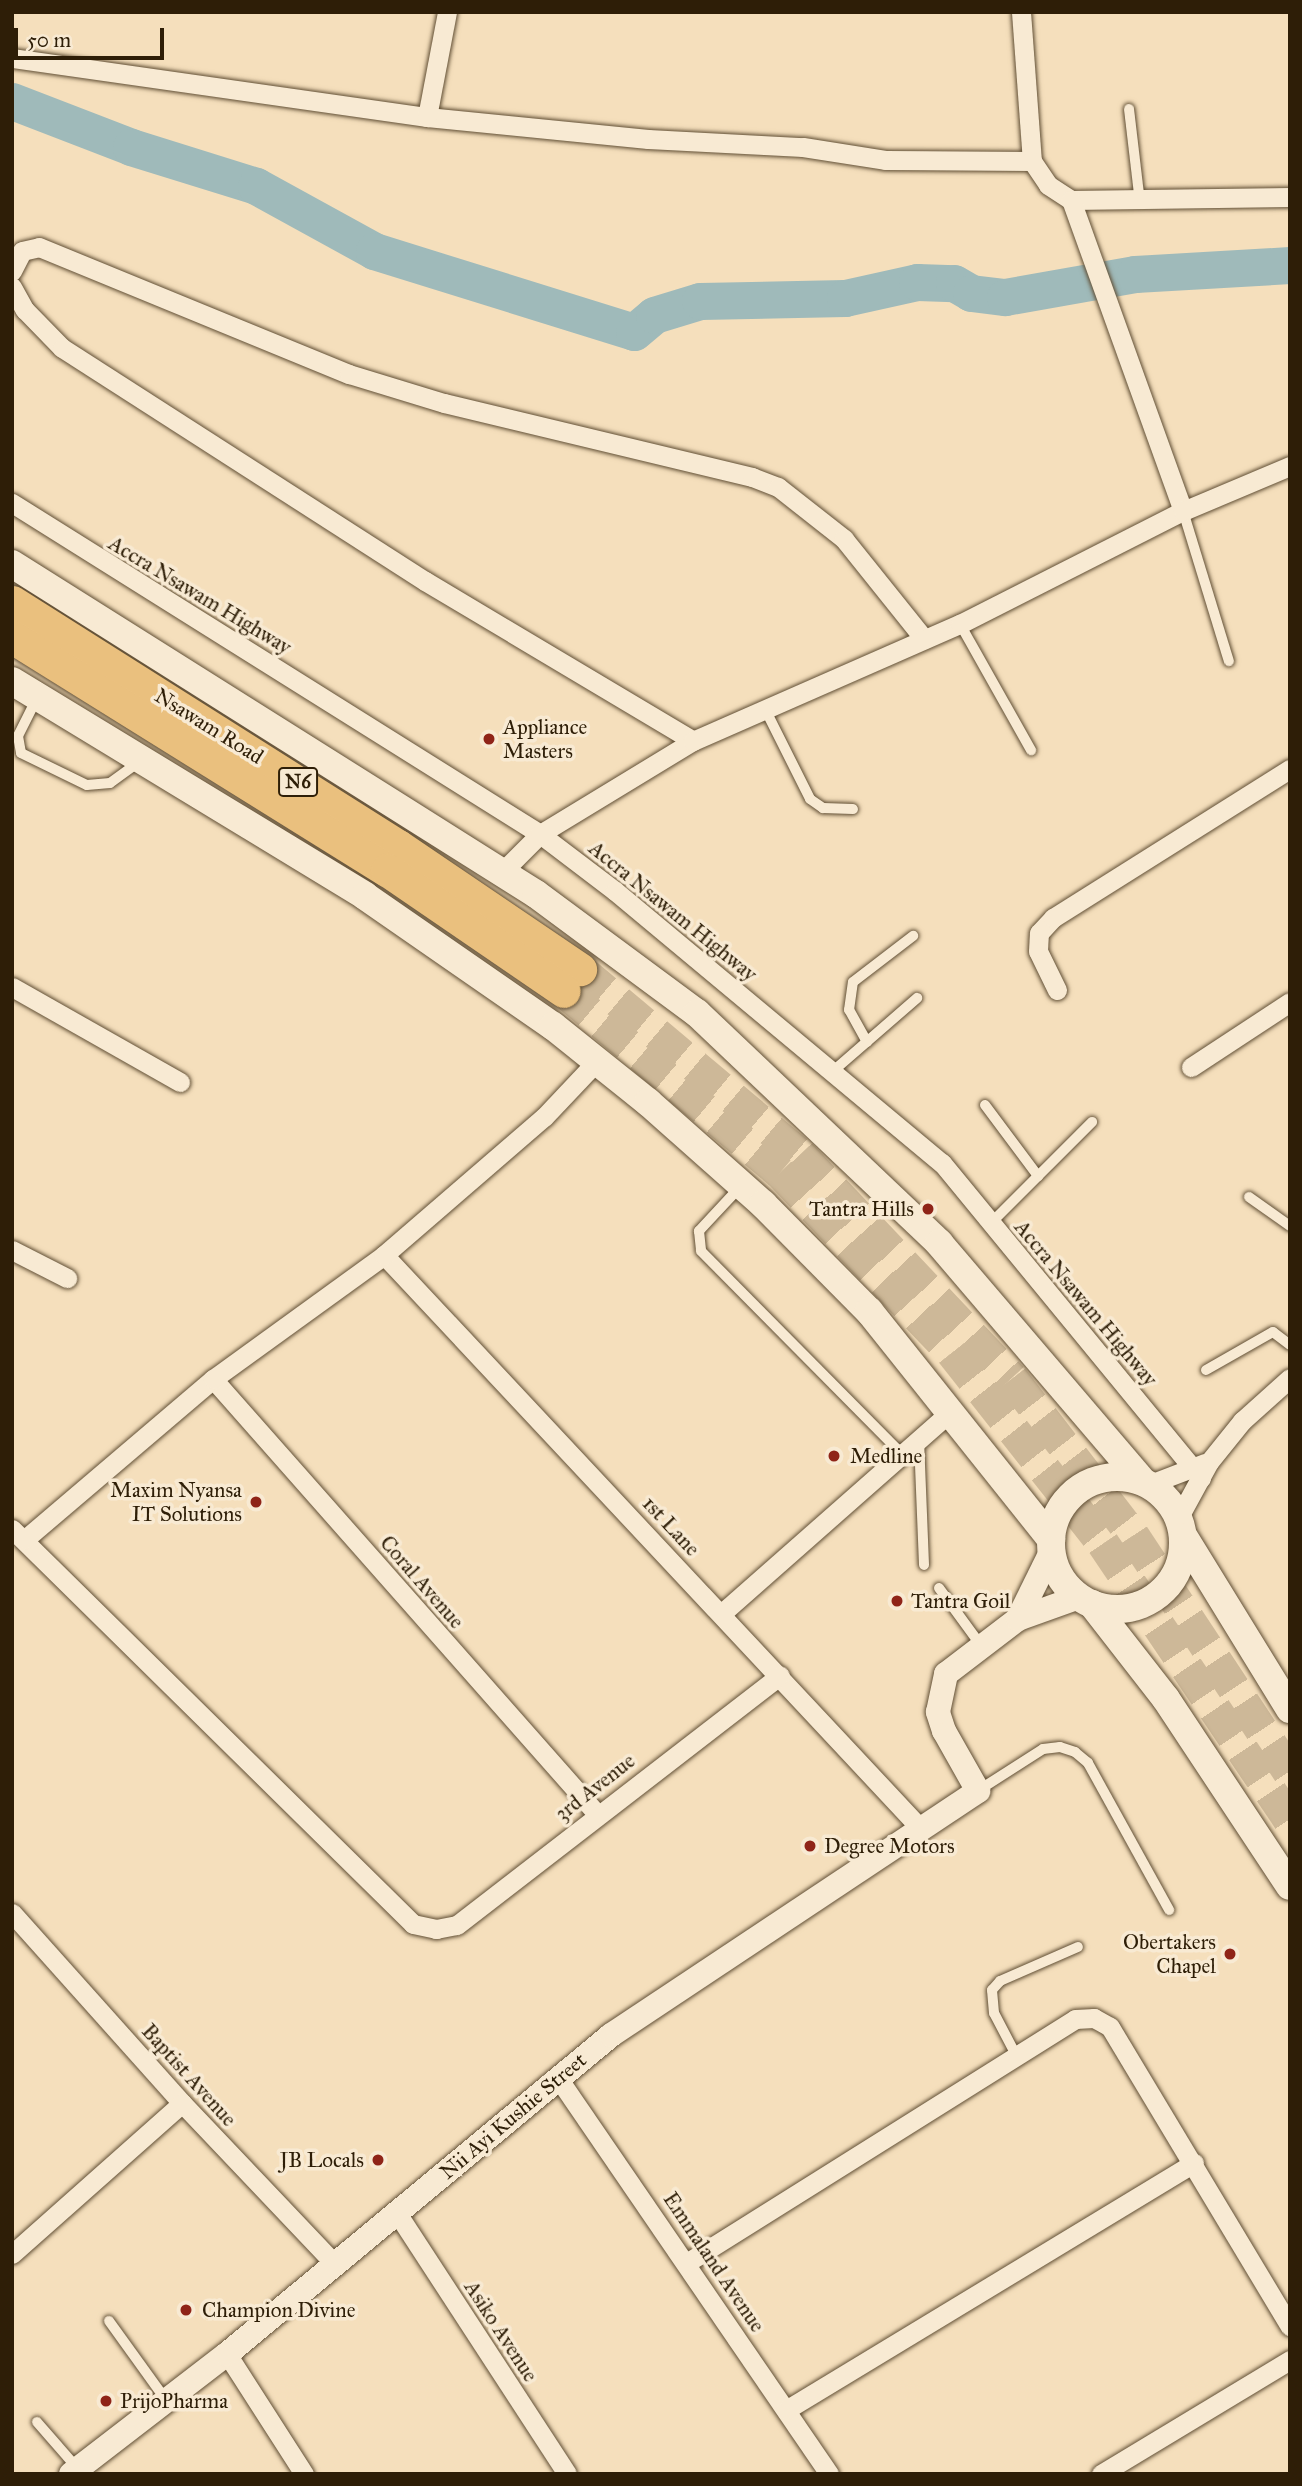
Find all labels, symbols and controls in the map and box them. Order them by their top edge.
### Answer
scale bar [18,14,168,58]
text: 50 m [27,27,71,53]
street label: Accra Nsawam Highway [104,530,296,660]
street label: Nsawam Road [150,683,268,769]
place label: Appliance Masters [503,714,587,764]
marker: Appliance Masters [481,731,497,747]
road number: N6 [277,766,319,797]
street label: Accra Nsawam Highway [584,835,762,987]
place label: Tantra Hills [809,1196,914,1222]
marker: Tantra Hills [920,1201,936,1217]
street label: Accra Nsawam Highway [1009,1215,1163,1391]
place label: Medline [850,1443,922,1469]
marker: Medline [824,1446,844,1466]
place label: Maxim Nyansa IT Solutions [110,1477,242,1527]
street label: 1st Lane [637,1491,705,1561]
marker: Maxim Nyansa IT Solutions [248,1494,264,1510]
street label: Coral Avenue [375,1530,469,1634]
place label: Tantra Goil [911,1588,1011,1614]
marker: Tantra Goil [889,1593,905,1609]
street label: 3rd Avenue [550,1748,640,1826]
place label: Degree Motors [824,1833,955,1859]
marker: Degree Motors [802,1838,818,1854]
place label: Obertakers Chapel [1123,1929,1216,1979]
marker: Obertakers Chapel [1222,1946,1238,1962]
street label: Baptist Avenue [136,2019,242,2131]
street label: Nii Ayi Kushie Street [435,2047,591,2185]
place label: JB Locals [280,2147,364,2173]
marker: JB Locals [370,2152,386,2168]
street label: Emmaland Avenue [658,2187,770,2337]
street label: Asiko Avenue [459,2276,543,2386]
place label: Champion Divine [202,2297,355,2323]
marker: Champion Divine [176,2300,196,2320]
place label: PrijoPharma [120,2388,228,2414]
marker: PrijoPharma [98,2393,114,2409]

